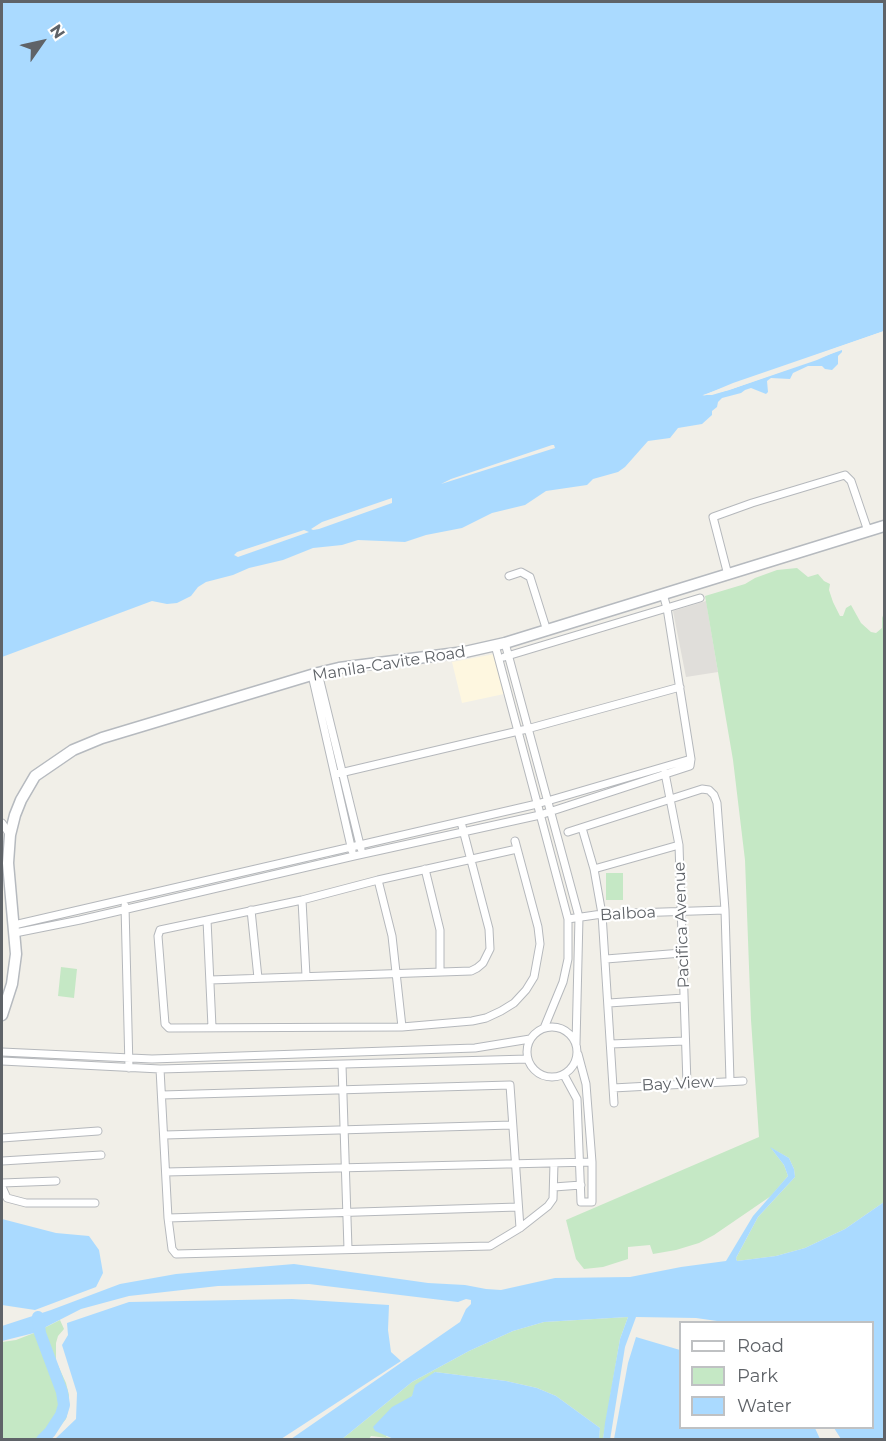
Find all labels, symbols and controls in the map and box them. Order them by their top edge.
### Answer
north arrow [12,12,72,72]
text: N [46,21,69,42]
street label: Manila-Cavite Road [311,642,467,686]
street label: Pacifica Avenue [670,861,694,989]
street label: Balboa [599,903,657,925]
street label: Bay View [641,1073,715,1095]
legend [679,1321,874,1429]
text: Road [737,1335,784,1357]
text: Park [737,1365,778,1387]
text: Water [737,1395,792,1417]

